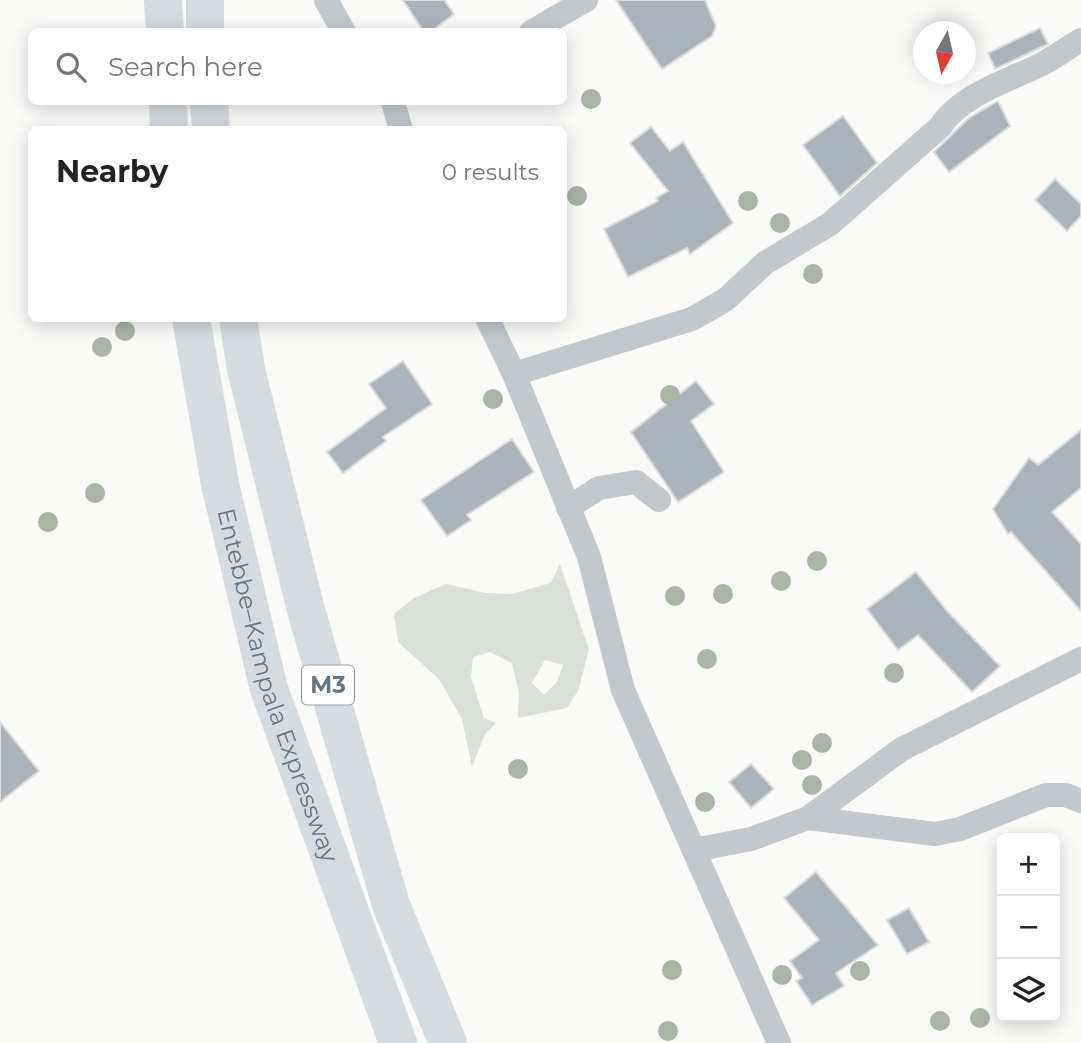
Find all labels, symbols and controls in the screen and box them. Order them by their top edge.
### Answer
north arrow [913,21,976,84]
search box [28,28,567,105]
icon: search [52,48,90,86]
text: Search here [108,51,263,83]
text: Nearby [56,153,168,190]
text: 0 results [442,158,539,186]
street label: Entebbe–Kampala Expressway [212,505,345,866]
road number: M3 [302,666,354,705]
map controls [997,833,1060,1022]
button: + [997,833,1060,896]
button: − [997,896,1060,959]
button: layers [997,959,1060,1022]

